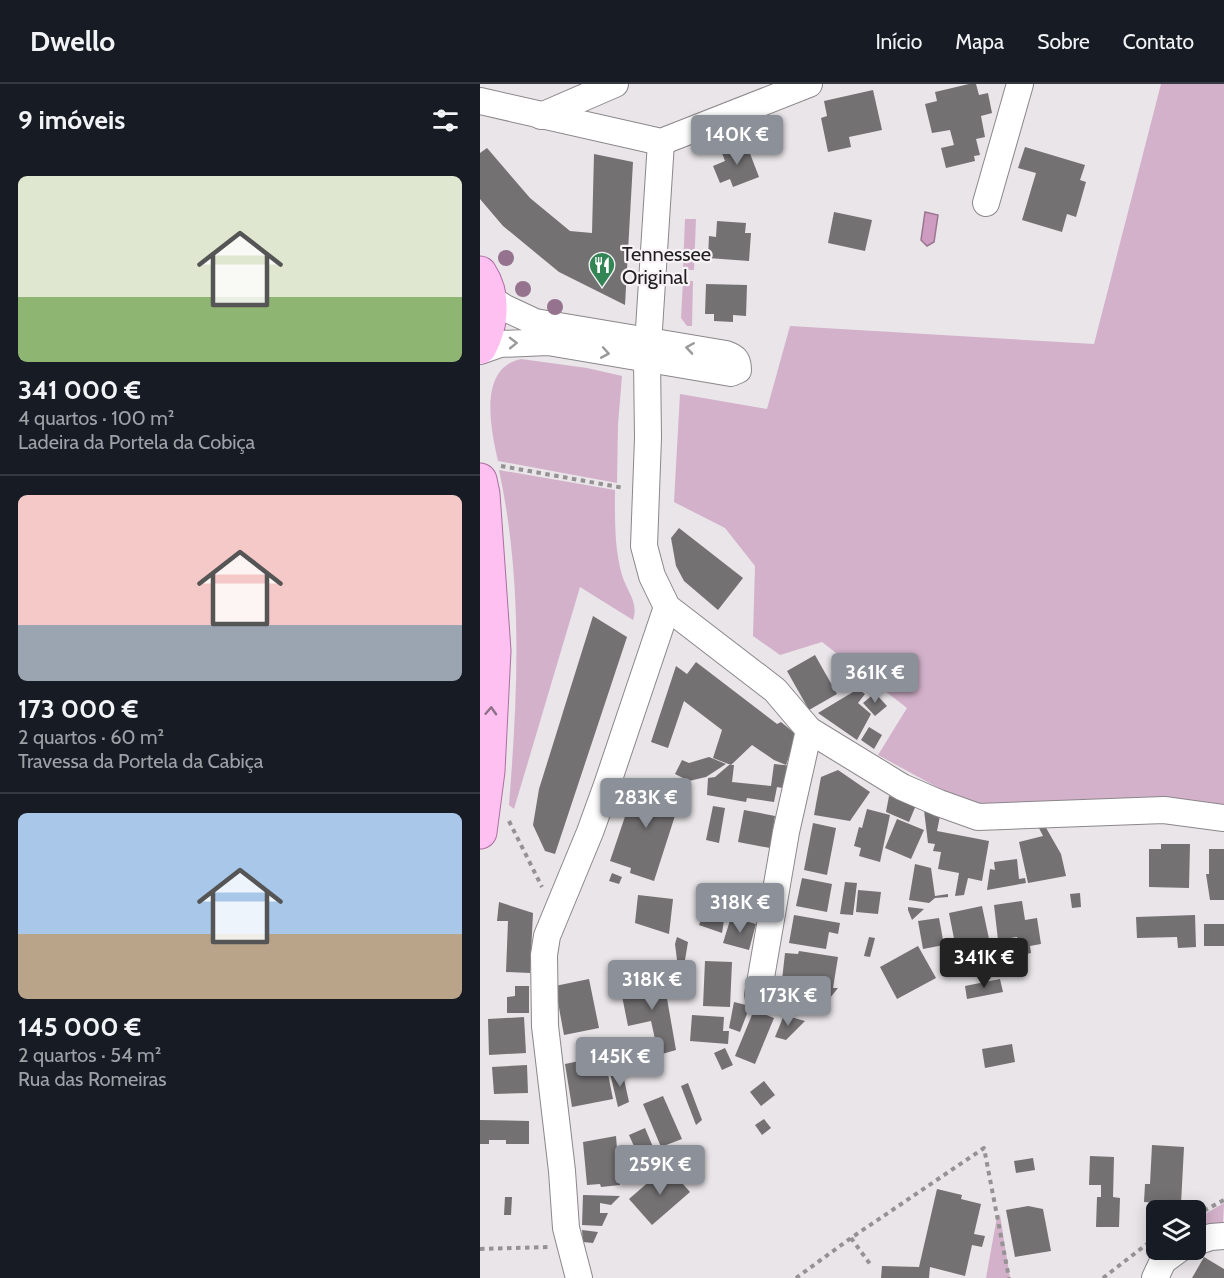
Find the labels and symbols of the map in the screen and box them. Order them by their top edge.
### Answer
pin: 140K € [688,115,786,166]
place label: Tennessee Original [622,242,711,289]
restaurant icon: Tennessee Original [587,250,617,288]
one-way arrow [509,337,518,349]
one-way arrow [685,342,695,355]
one-way arrow [600,346,610,359]
pin: 361K € [826,653,924,704]
one-way arrow [485,706,498,715]
pin: 283K € [597,778,695,829]
pin: 318K € [691,883,789,934]
pin: 341K € [935,938,1033,989]
pin: 318K € [603,960,701,1011]
pin: 173K € [739,976,837,1027]
pin: 145K € [571,1037,669,1088]
pin: 259K € [611,1145,709,1196]

